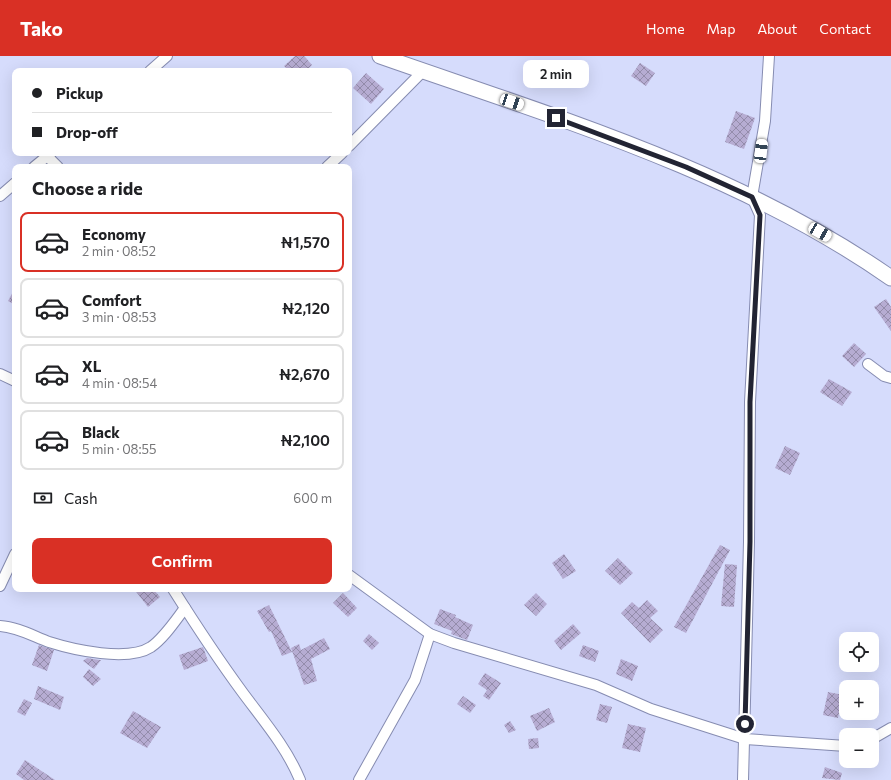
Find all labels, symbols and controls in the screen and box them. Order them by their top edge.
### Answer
text: Tako [20,17,63,40]
text: Home [646,20,685,37]
text: Map [707,20,735,37]
text: About [757,20,797,37]
text: Contact [819,20,871,37]
callout: 2 min [523,60,589,88]
text: 2 min [540,66,572,82]
text: Pickup [56,84,103,102]
car [499,92,525,112]
route end [547,109,565,127]
text: Drop-off [56,123,118,141]
car [754,138,768,164]
text: Choose a ride [32,177,143,199]
car [807,221,833,243]
icon: car [34,224,70,260]
text: Economy [82,225,146,243]
text: ₦1,570 [281,233,330,251]
text: 2 min · 08:52 [82,243,156,259]
icon: car [34,290,70,326]
text: Comfort [82,291,142,309]
text: ₦2,120 [282,299,330,317]
text: 3 min · 08:53 [82,309,156,325]
icon: car [34,356,70,392]
text: XL [82,357,101,375]
text: ₦2,670 [279,365,330,383]
text: 4 min · 08:54 [82,375,157,391]
icon: car [34,422,70,458]
text: Black [82,423,120,441]
text: ₦2,100 [281,431,330,449]
text: 5 min · 08:55 [82,441,157,457]
icon: cash [32,487,54,509]
text: Cash [64,489,98,507]
text: 600 m [293,490,332,506]
button: Confirm [32,538,332,584]
map controls [839,632,879,768]
button: locate [839,632,879,672]
button: + [839,680,879,720]
route start [736,715,754,733]
button: − [839,728,879,768]

